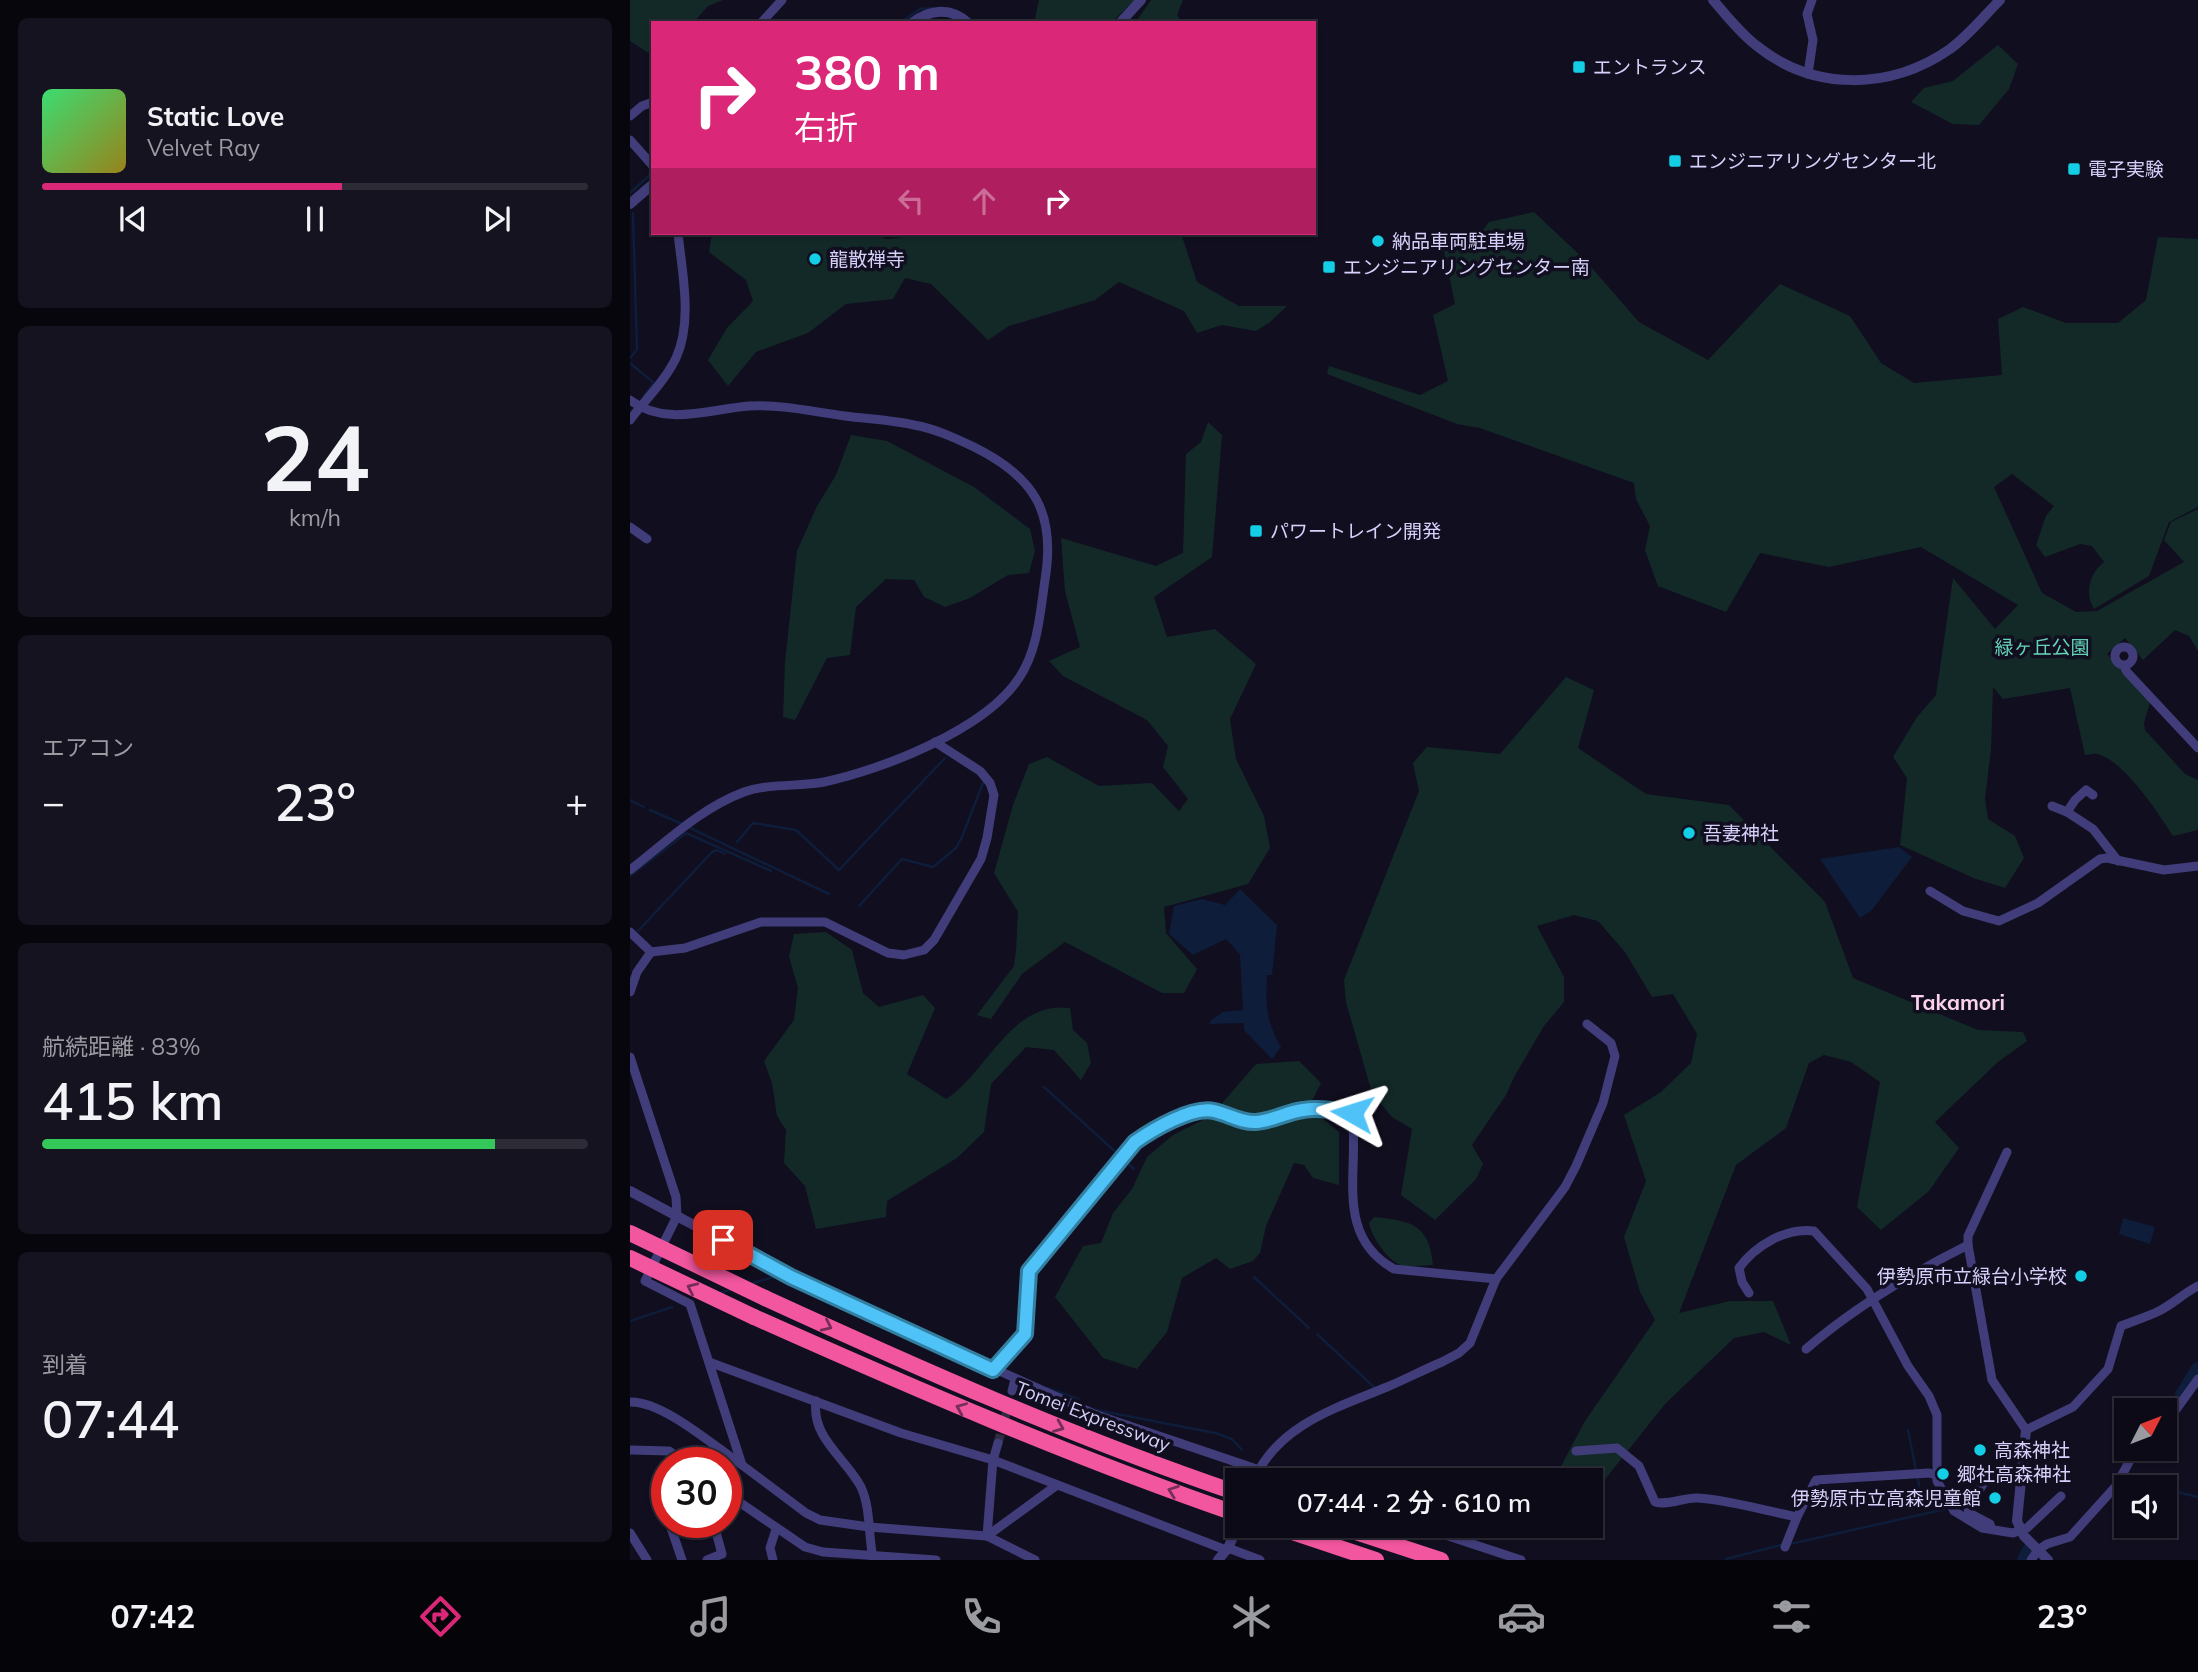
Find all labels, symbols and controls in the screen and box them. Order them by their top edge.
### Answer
text: 380 m [794,41,940,102]
icon: right [679,49,770,140]
place label: エントランス [1593,55,1707,79]
marker: エントランス [1571,59,1587,75]
text: Static Love [147,100,284,133]
text: 右折 [794,107,858,147]
text: Velvet Ray [147,133,260,162]
place label: エンジニアリングセンター北 [1689,149,1936,173]
marker: エンジニアリングセンター北 [1667,153,1683,169]
place label: 電子実験 [2088,157,2164,181]
marker: 電子実験 [2066,161,2082,177]
icon: left [892,182,930,220]
icon: ahead [965,182,1003,220]
icon: right [1038,182,1076,220]
icon: previous [114,200,152,238]
icon: pause [296,200,334,238]
icon: next [478,200,516,238]
place label: 納品車両駐車場 [1392,229,1525,253]
marker: 納品車両駐車場 [1370,233,1386,249]
place label: 龍散禅寺 [829,247,905,271]
marker: 龍散禅寺 [807,251,823,267]
place label: エンジニアリングセンター南 [1343,255,1590,279]
marker: エンジニアリングセンター南 [1321,259,1337,275]
text: 24 [260,400,370,514]
text: km/h [289,503,341,532]
place label: パワートレイン開発 [1270,519,1441,543]
marker: パワートレイン開発 [1248,523,1264,539]
park label: 緑ヶ丘公園 [1994,635,2090,659]
text: エアコン [42,733,134,762]
text: 23° [274,769,356,834]
text: − [42,778,65,826]
text: + [565,778,588,826]
place label: 吾妻神社 [1703,821,1779,845]
marker: 吾妻神社 [1681,825,1697,841]
district label: Takamori [1911,989,2005,1015]
text: 航続距離 · 83% [42,1032,200,1061]
text: 415 km [42,1068,223,1133]
position arrow [1315,1076,1389,1150]
pin [693,1210,753,1270]
icon: arrive [704,1221,742,1259]
place label: 伊勢原市立緑台小学校 [1877,1264,2067,1288]
marker: 伊勢原市立緑台小学校 [2073,1268,2089,1284]
one-way arrow [687,1282,699,1296]
one-way arrow [820,1318,833,1332]
text: 到着 [42,1350,88,1379]
street label: Tomei Expressway [1012,1375,1174,1457]
text: 07:44 [42,1386,179,1451]
north arrow [2114,1398,2177,1461]
map controls [2114,1398,2177,1538]
one-way arrow [956,1402,968,1416]
one-way arrow [1052,1418,1064,1432]
place label: 高森神社 [1994,1438,2070,1462]
marker: 高森神社 [1972,1442,1988,1458]
speed limit sign: 30 [651,1447,742,1538]
place label: 郷社高森神社 [1957,1462,2071,1486]
marker: 郷社高森神社 [1935,1466,1951,1482]
button: sound [2114,1475,2177,1538]
one-way arrow [1167,1485,1179,1499]
text: 07:44 · 2 分 · 610 m [1297,1486,1531,1519]
place label: 伊勢原市立高森児童館 [1791,1486,1981,1510]
marker: 伊勢原市立高森児童館 [1987,1490,2003,1506]
icon: directions [416,1592,465,1641]
icon: music [686,1592,735,1641]
icon: phone [957,1592,1006,1641]
icon: climate [1227,1592,1276,1641]
icon: car [1497,1592,1546,1641]
icon: filters [1767,1592,1816,1641]
text: 07:42 [111,1596,195,1636]
text: 23° [2037,1596,2087,1636]

